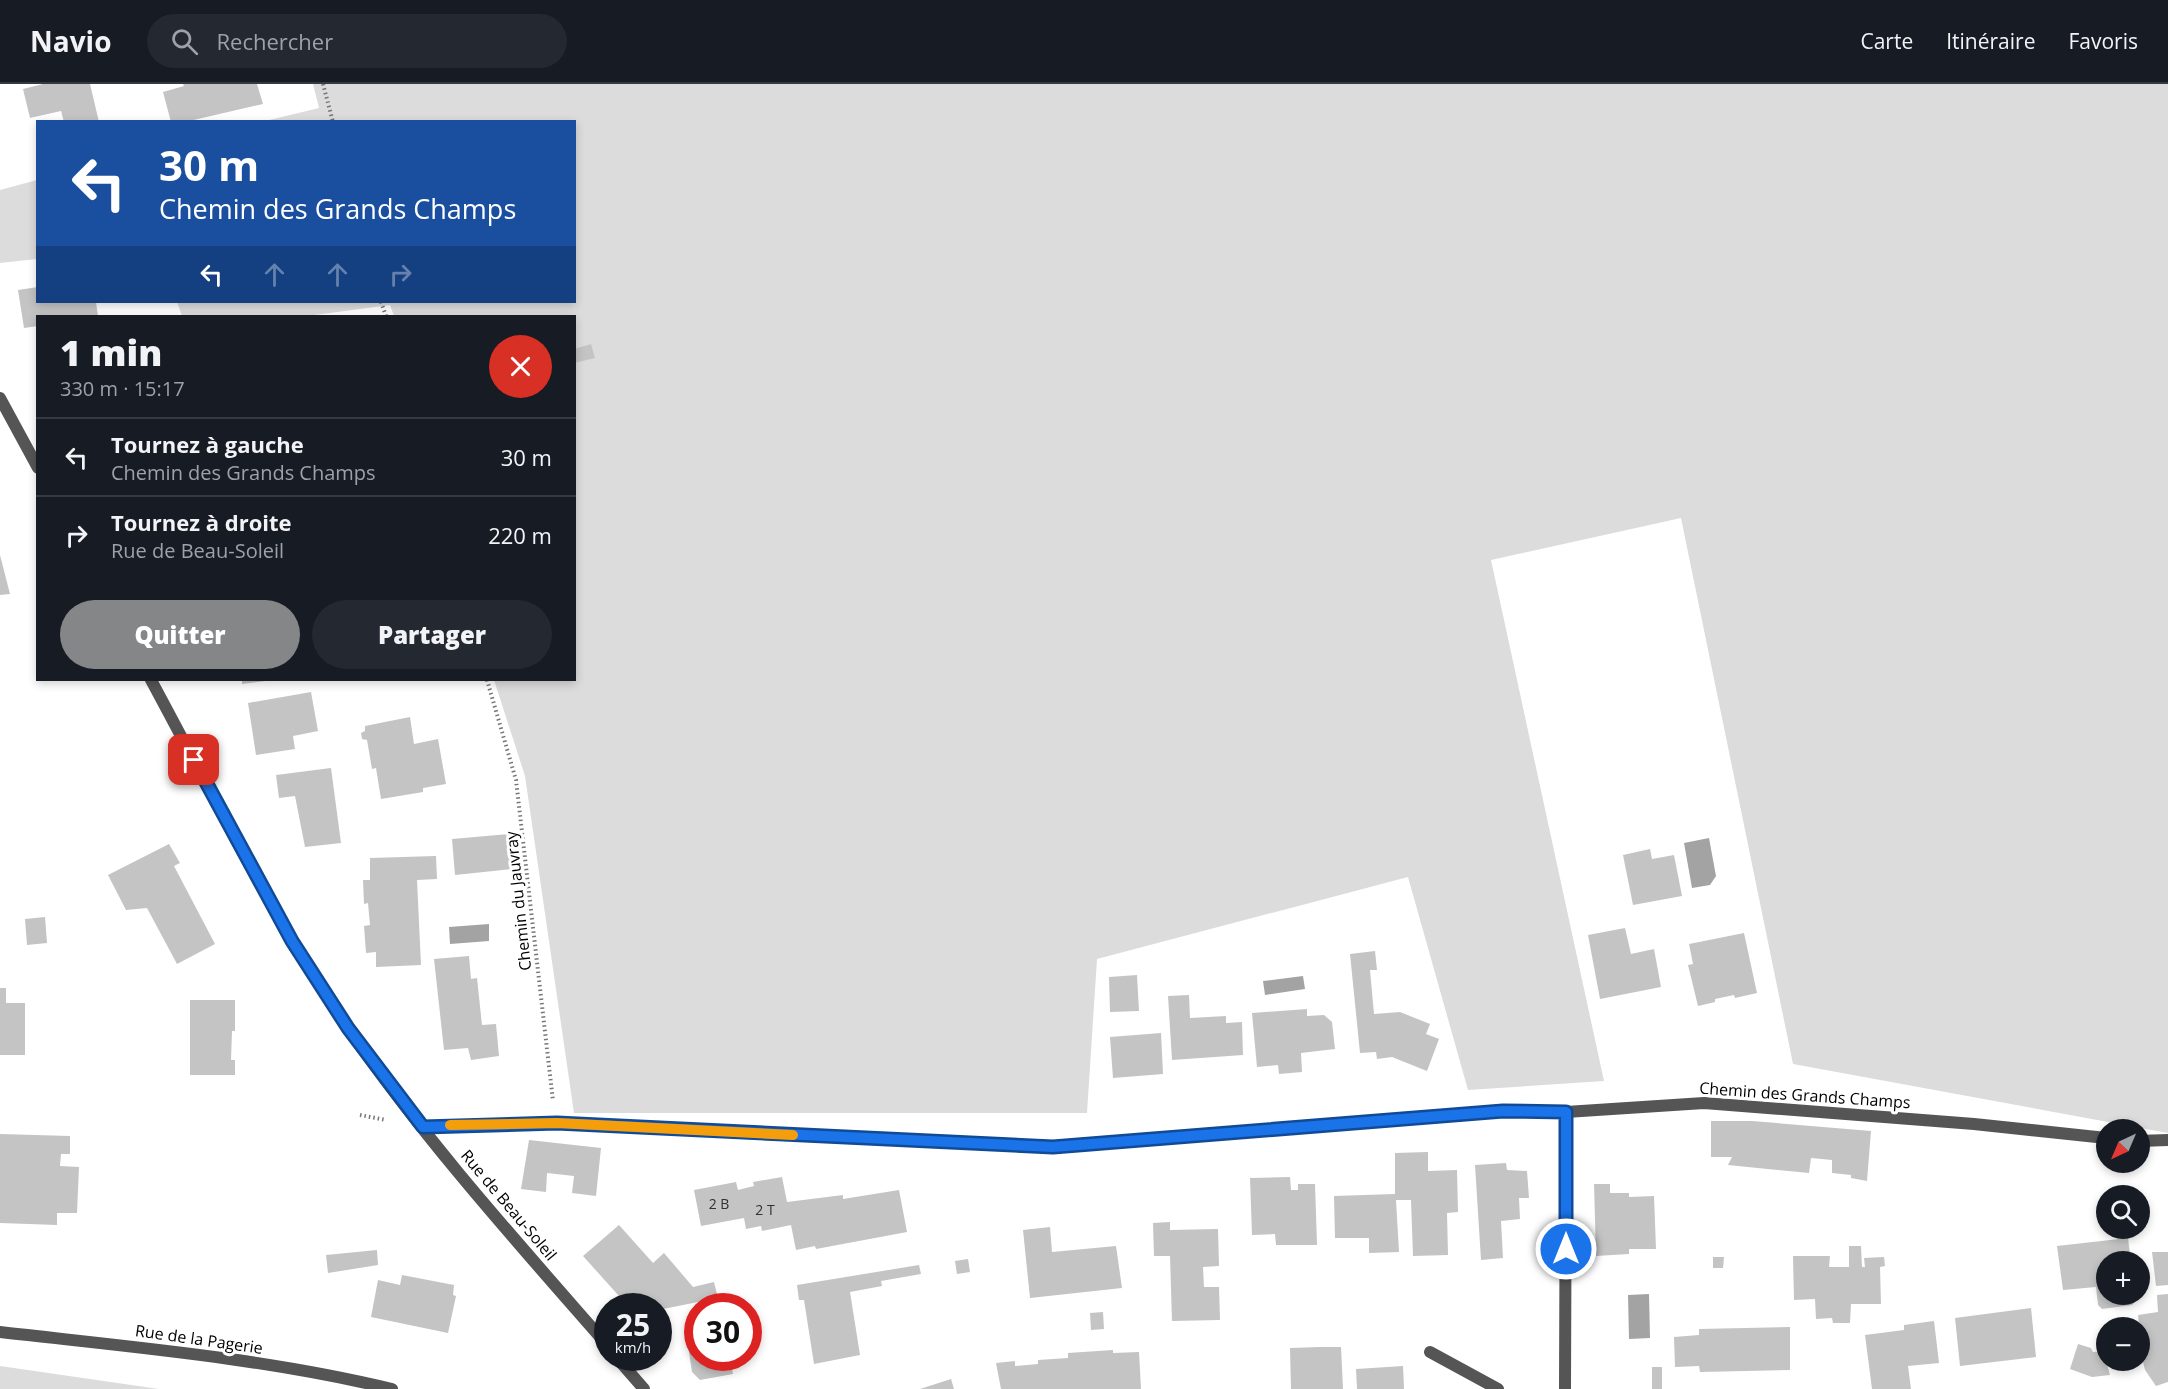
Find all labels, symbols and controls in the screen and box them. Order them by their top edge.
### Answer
search box [147,14,567,68]
text: Navio [30,22,111,60]
icon: search [168,25,201,58]
text: Rechercher [216,26,333,56]
text: Carte [1860,27,1913,55]
text: Itinéraire [1946,27,2035,55]
text: Favoris [2068,27,2138,55]
text: 30 m [159,136,259,193]
icon: left [60,144,138,222]
text: Chemin des Grands Champs [159,190,516,227]
icon: left [195,258,228,291]
icon: ahead [258,258,291,291]
icon: ahead [321,258,354,291]
icon: right [384,258,417,291]
text: 1 min [60,328,162,377]
button: close [489,335,552,398]
text: 330 m · 15:17 [60,375,185,402]
text: Tournez à gauche [111,429,304,459]
icon: left [60,441,93,474]
text: 30 m [501,442,552,472]
text: Chemin des Grands Champs [111,459,376,486]
text: Tournez à droite [111,507,292,537]
icon: right [60,519,93,552]
text: 220 m [488,520,552,550]
text: Rue de Beau-Soleil [111,537,284,564]
button: Quitter [60,600,300,669]
button: Partager [312,600,552,669]
pin [168,734,219,785]
icon: arrive [177,743,210,776]
street label: Chemin du Jauvray [500,829,536,972]
street label: Chemin des Grands Champs [1699,1077,1911,1113]
north arrow [2096,1119,2150,1173]
map controls [2096,1119,2150,1371]
street label: Rue de Beau-Soleil [456,1145,562,1265]
button: search [2096,1185,2150,1239]
house number: 2 B [709,1194,729,1213]
house number: 2 T [755,1200,775,1219]
position arrow [1534,1217,1598,1281]
button: + [2096,1251,2150,1305]
speed limit sign: 30 [684,1293,762,1371]
text: 25 [616,1304,650,1345]
button: − [2096,1317,2150,1371]
street label: Rue de la Pagerie [134,1319,264,1359]
text: km/h [615,1337,651,1357]

